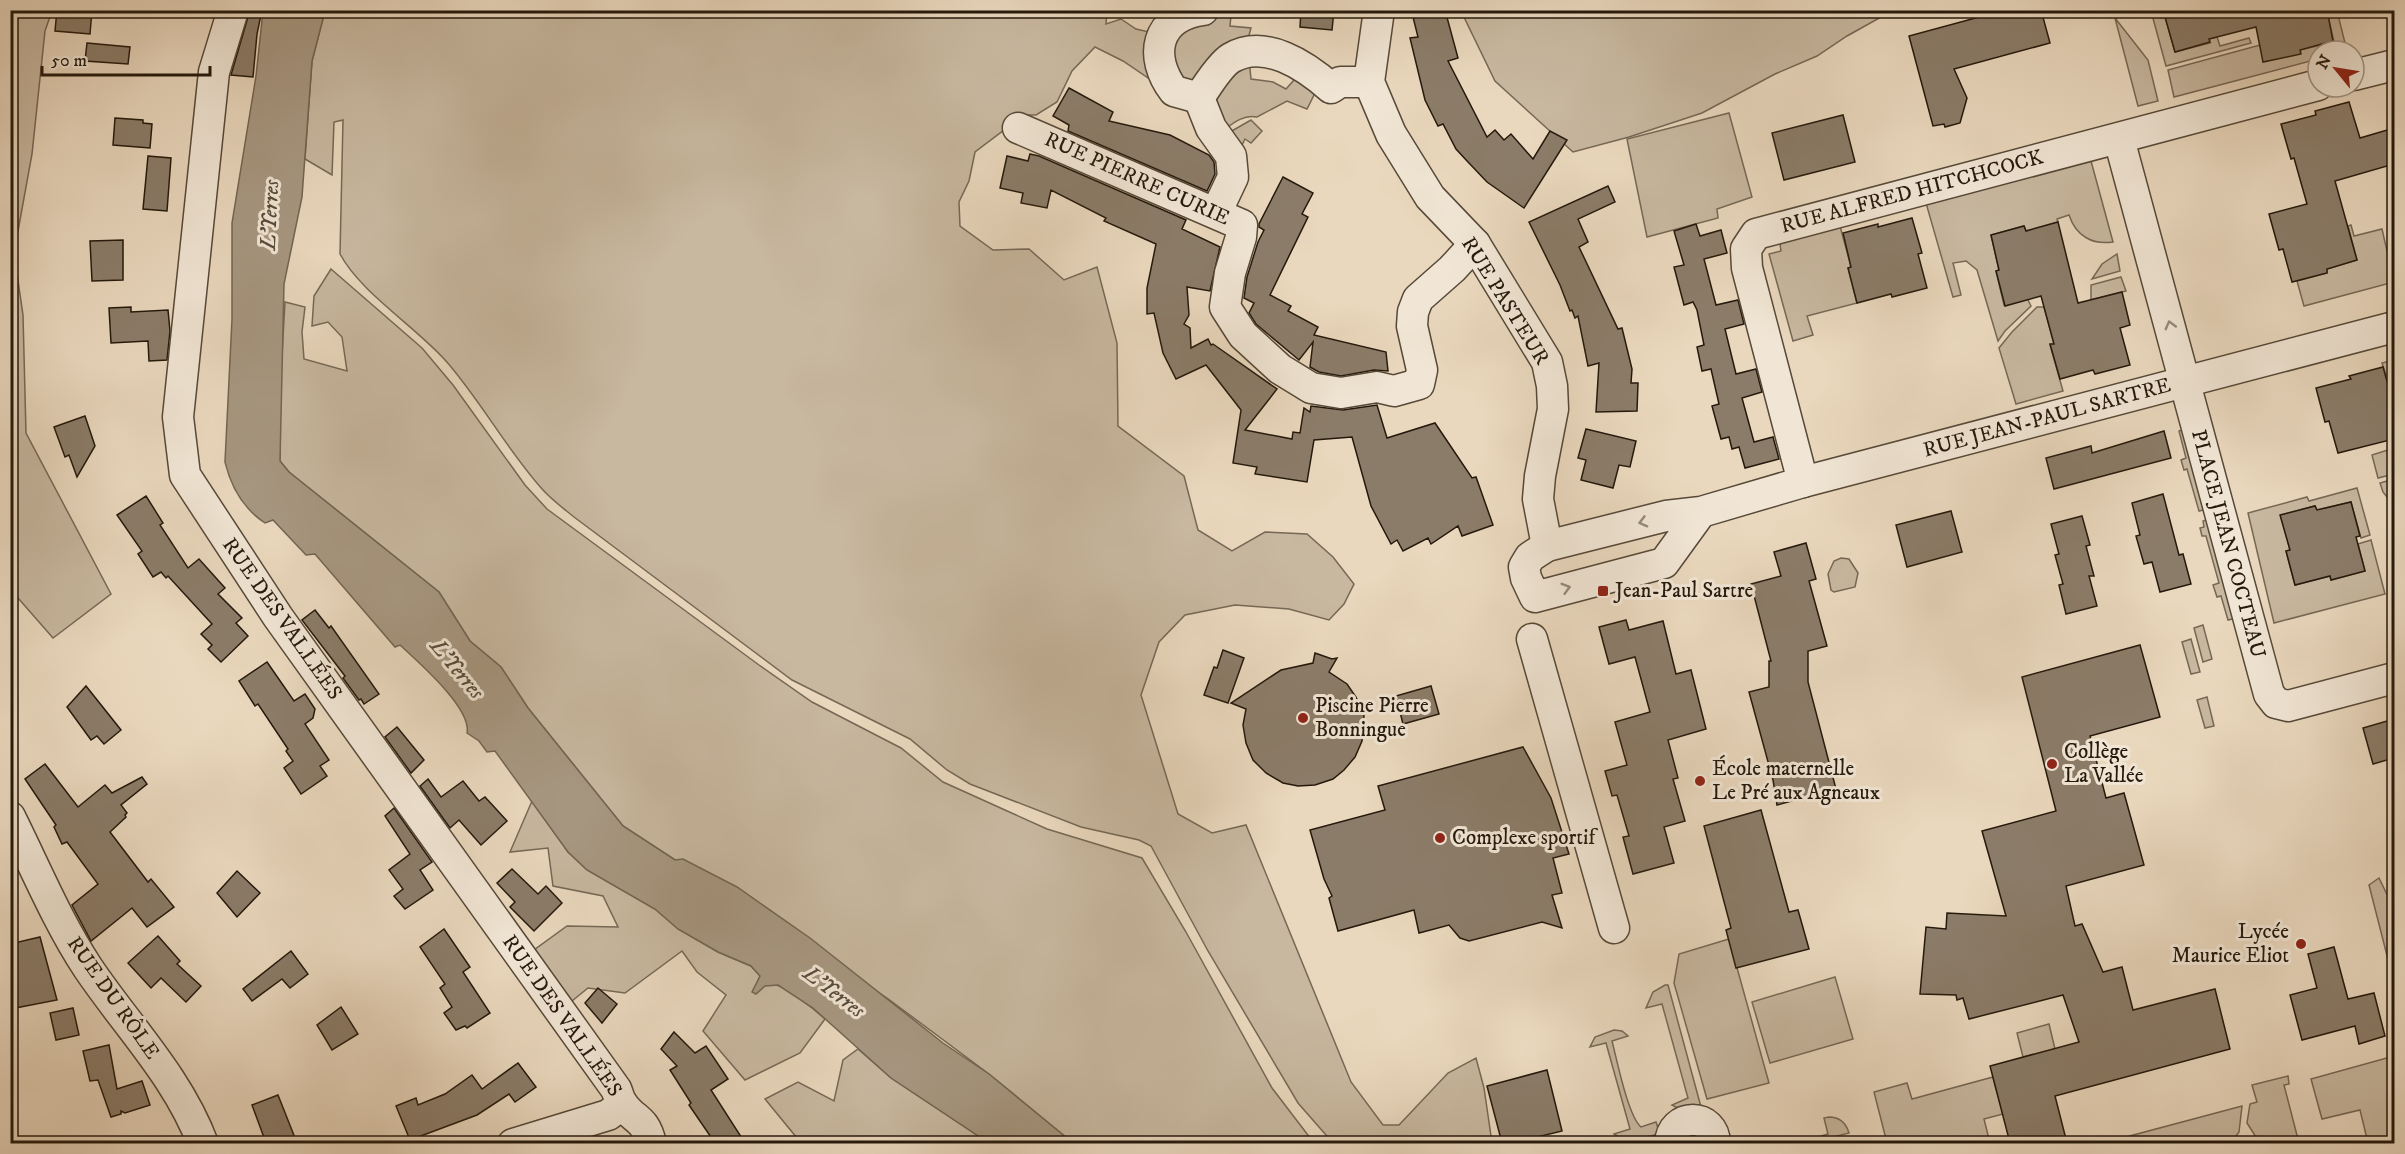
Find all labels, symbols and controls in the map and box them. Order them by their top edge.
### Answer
scale bar [42,39,210,77]
north arrow [2306,39,2366,99]
text: 50 m [51,50,87,72]
text: N [2312,51,2336,73]
street label: RUE PIERRE CURIE [1040,126,1234,232]
street label: RUE ALFRED HITCHCOCK [1778,144,2046,240]
water label: L'Yerres [255,178,285,253]
street label: RUE PASTEUR [1455,232,1555,370]
one-way arrow [2164,321,2177,331]
street label: RUE JEAN-PAUL SARTRE [1920,372,2174,464]
street label: PLACE JEAN COCTEAU [2185,427,2271,661]
one-way arrow [1638,515,1648,528]
street label: RUE DES VALLÉES [216,532,348,705]
place label: Jean-Paul Sartre [1613,578,1753,604]
one-way arrow [1560,583,1570,595]
marker: Jean-Paul Sartre [1596,584,1610,598]
water label: L'Yerres [423,632,491,706]
place label: Piscine Pierre Bonningue [1315,693,1429,743]
marker: Piscine Pierre Bonningue [1296,711,1310,725]
place label: Collège La Vallée [2064,739,2144,789]
place label: École maternelle Le Pré aux Agneaux [1712,755,1880,806]
marker: Collège La Vallée [2045,757,2059,771]
marker: École maternelle Le Pré aux Agneaux [1693,774,1707,788]
place label: Complexe sportif [1452,825,1598,851]
marker: Complexe sportif [1433,831,1447,845]
place label: Lycée Maurice Eliot [2172,919,2289,969]
street label: RUE DES VALLÉES [496,929,628,1102]
street label: RUE DU RÔLE [61,931,166,1065]
marker: Lycée Maurice Eliot [2294,937,2308,951]
water label: L'Yerres [796,959,871,1025]

